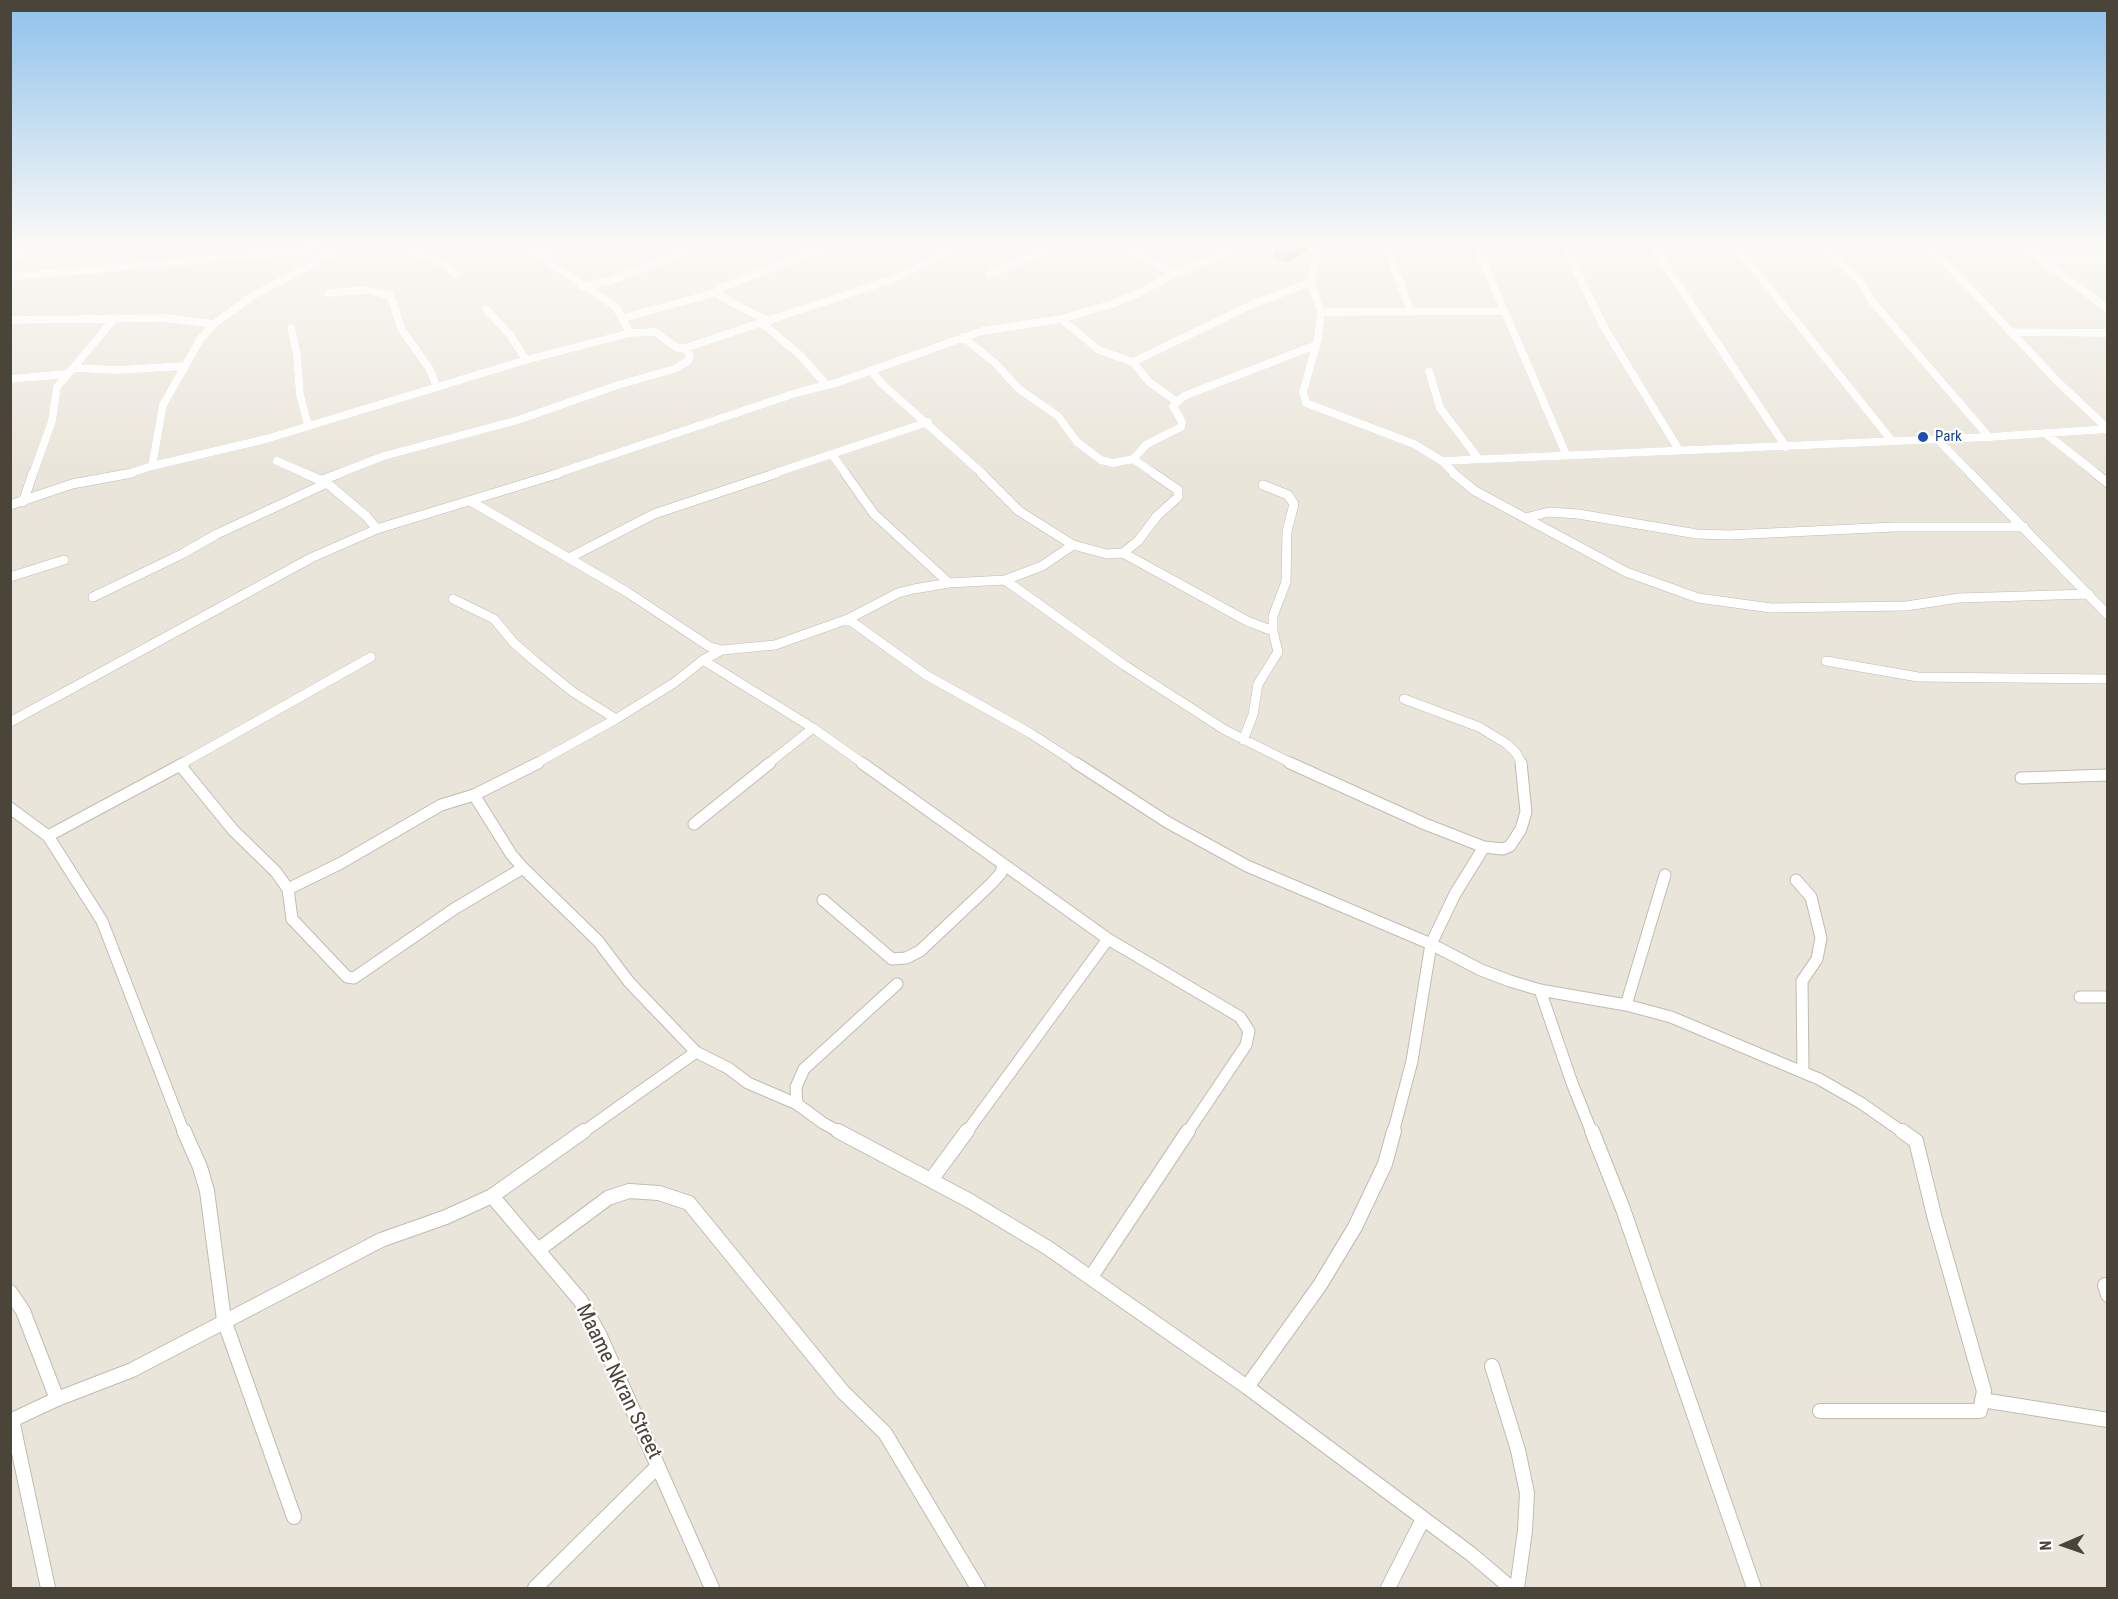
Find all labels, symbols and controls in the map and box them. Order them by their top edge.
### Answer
place label: Park [1935,428,1962,446]
marker: Park [1916,430,1930,444]
street label: Maame Nkran Street [570,1300,666,1464]
north arrow [2034,1515,2094,1575]
text: N [2036,1540,2055,1551]

